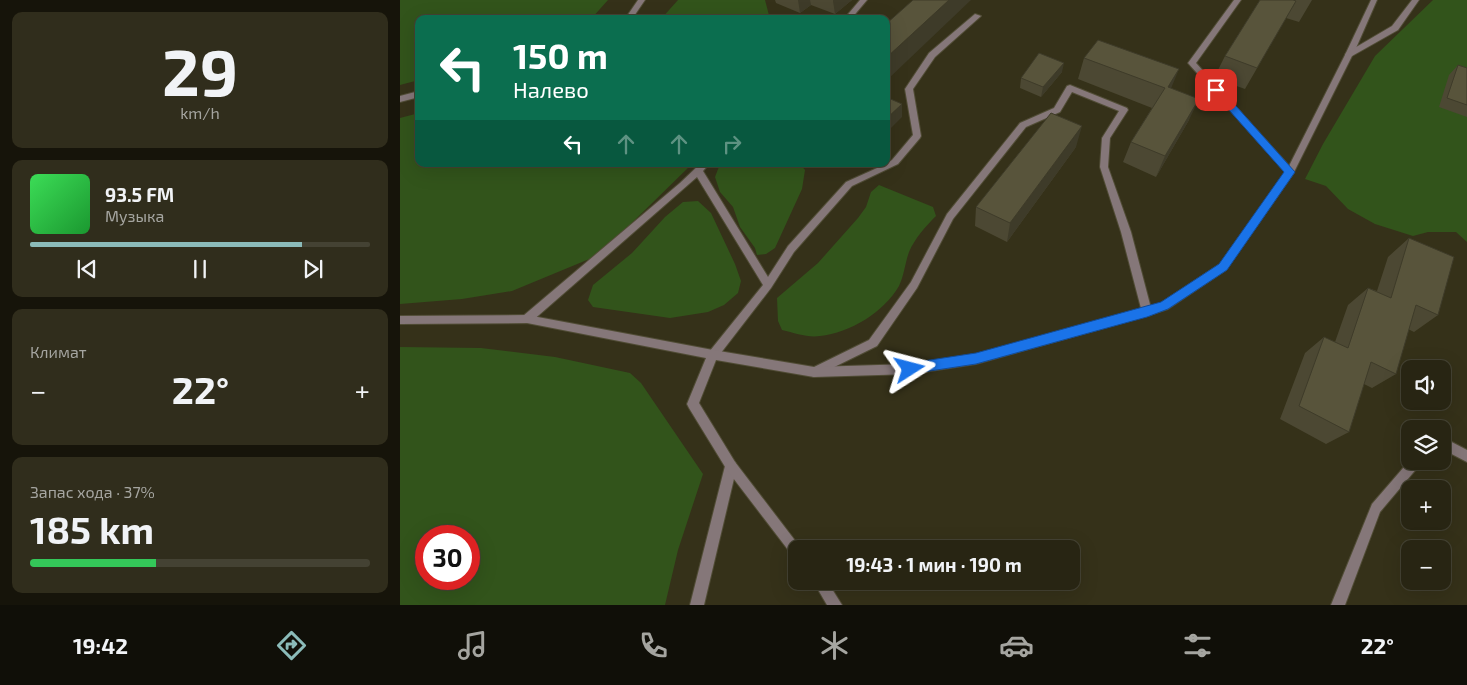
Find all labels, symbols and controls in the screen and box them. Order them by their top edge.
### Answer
text: 29 [162,31,238,109]
text: 150 m [513,34,608,76]
icon: left [430,35,495,100]
pin [1195,69,1237,111]
text: Налево [513,76,589,102]
icon: arrive [1202,76,1230,104]
text: km/h [180,103,220,122]
icon: left [559,130,587,158]
icon: ahead [612,130,640,158]
icon: ahead [665,130,693,158]
icon: right [718,130,746,158]
text: 93.5 FM [105,183,174,206]
text: Музыка [105,206,164,225]
icon: previous [73,255,101,283]
icon: pause [186,255,214,283]
icon: next [299,255,327,283]
text: Климат [30,342,87,361]
position arrow [883,342,935,394]
map controls [1401,360,1451,590]
button: sound [1401,360,1451,410]
text: 22° [172,366,229,412]
text: − [30,373,46,407]
text: + [355,373,370,407]
button: layers [1401,420,1451,470]
button: + [1401,480,1451,530]
text: Запас хода · 37% [30,482,155,501]
text: 185 km [30,506,154,552]
speed limit sign: 30 [415,525,480,590]
button: − [1401,540,1451,590]
text: 19:43 · 1 мин · 190 m [846,553,1022,576]
icon: directions [274,628,309,663]
icon: music [455,628,490,663]
icon: phone [636,628,671,663]
icon: climate [817,628,852,663]
icon: car [999,628,1034,663]
icon: filters [1180,628,1215,663]
text: 19:42 [73,632,128,658]
text: 22° [1361,632,1394,658]

